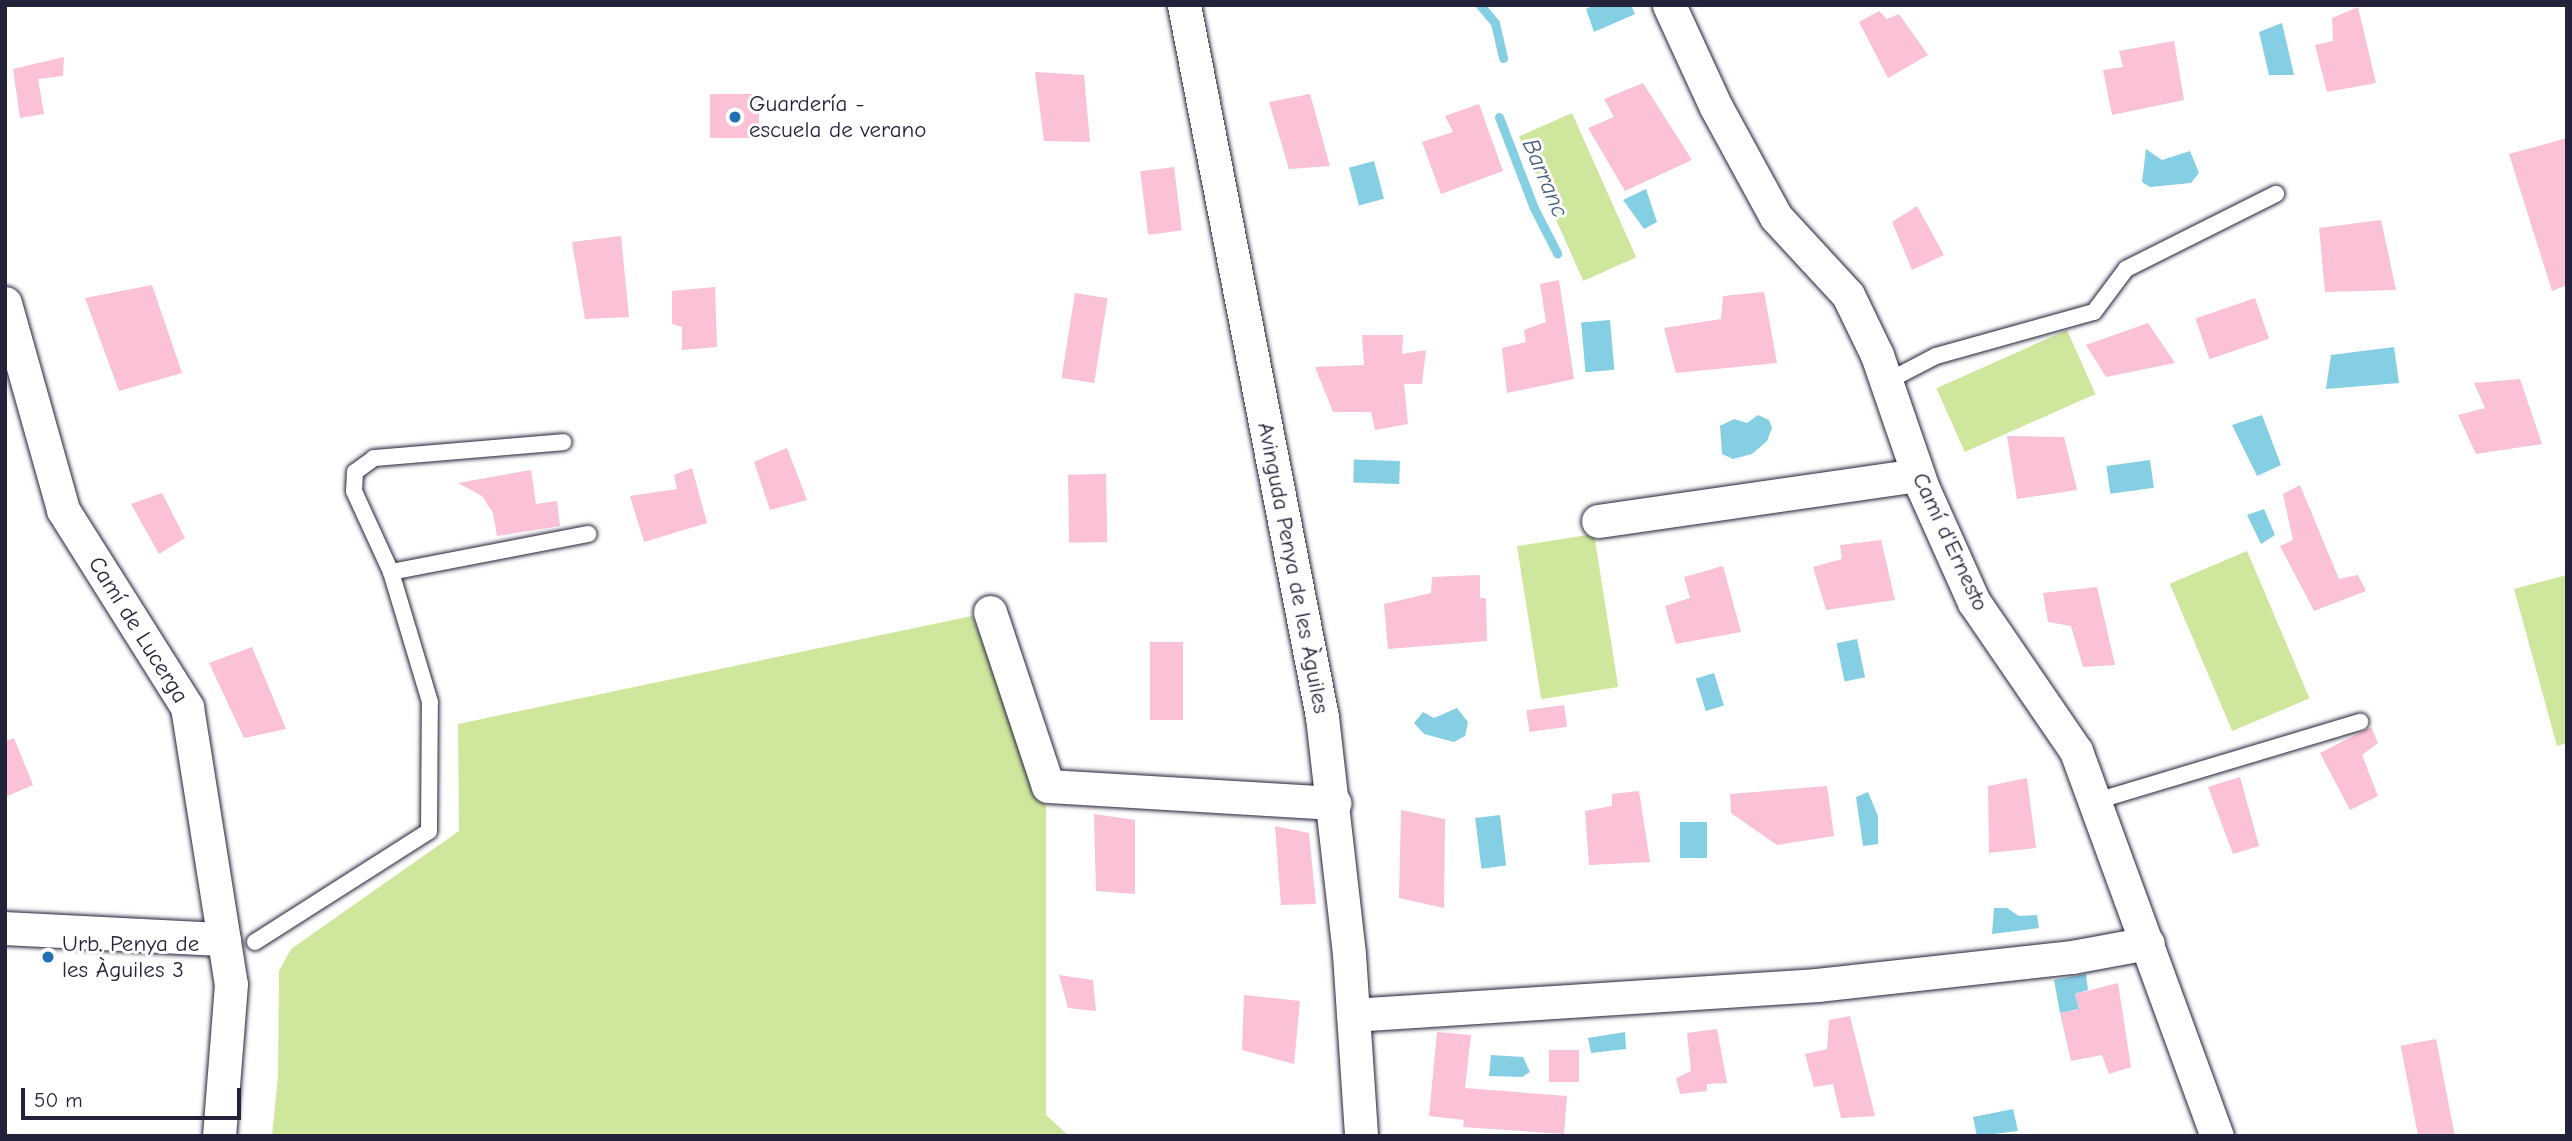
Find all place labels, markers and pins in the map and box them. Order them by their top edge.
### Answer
place label: Guardería - escuela de verano [749,90,926,144]
marker: Guardería - escuela de verano [727,109,743,125]
place label: Urb. Penya de les Àguiles 3 [62,930,199,984]
marker: Urb. Penya de les Àguiles 3 [40,949,56,965]

